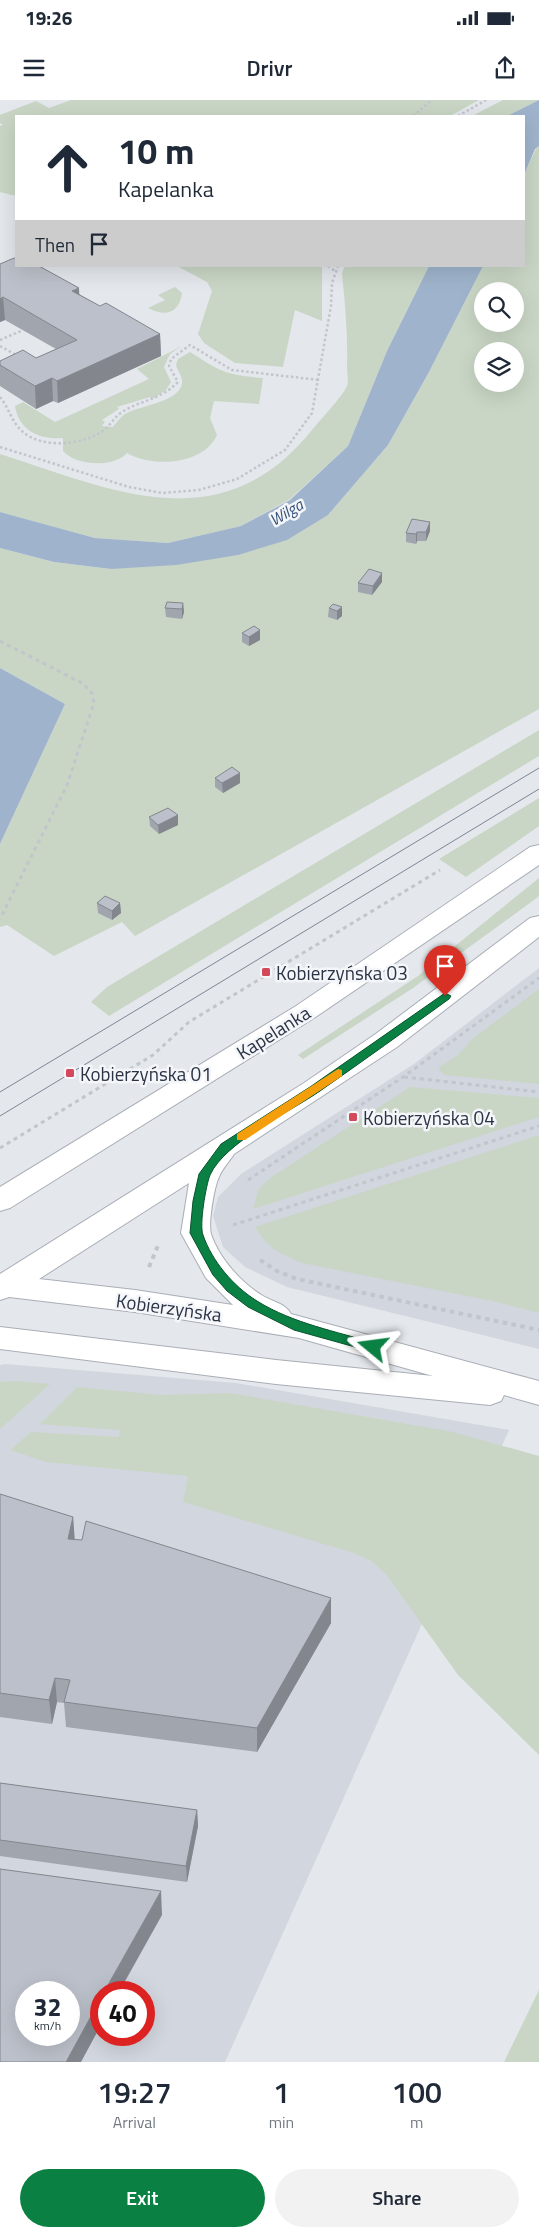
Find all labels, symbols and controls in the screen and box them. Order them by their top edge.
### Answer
text: 19:26 [25,3,72,32]
text: Drivr [246,51,293,85]
icon: menu [20,54,48,82]
icon: share [491,54,519,82]
text: 10 m [118,124,194,178]
icon: ahead [35,135,100,200]
text: Kapelanka [118,172,214,206]
text: Then [35,230,75,259]
icon: arrive [85,230,113,258]
map controls [474,282,524,392]
button: search [474,282,524,332]
button: layers [474,342,524,392]
water label: Wilga [265,492,308,531]
pin [424,945,466,996]
icon: arrive [431,952,459,980]
place label: Kobierzyńska 03 [276,958,408,987]
marker: Kobierzyńska 03 [260,966,272,978]
street label: Kapelanka [230,998,316,1066]
place label: Kobierzyńska 01 [80,1059,212,1088]
marker: Kobierzyńska 01 [64,1067,76,1079]
place label: Kobierzyńska 04 [363,1103,495,1132]
marker: Kobierzyńska 04 [347,1111,359,1123]
street label: Kobierzyńska [114,1285,224,1329]
position arrow [346,1320,398,1372]
speed limit sign: 40 [90,1981,155,2046]
text: 32 [33,1988,62,2026]
text: km/h [34,2016,61,2035]
text: 19:27 [97,2069,172,2115]
text: 1 [273,2069,290,2115]
text: 100 [391,2069,442,2115]
text: Arrival [113,2110,156,2134]
text: min [269,2110,294,2134]
text: m [410,2110,423,2134]
button: Exit [20,2169,265,2227]
button: Share [275,2169,519,2227]

